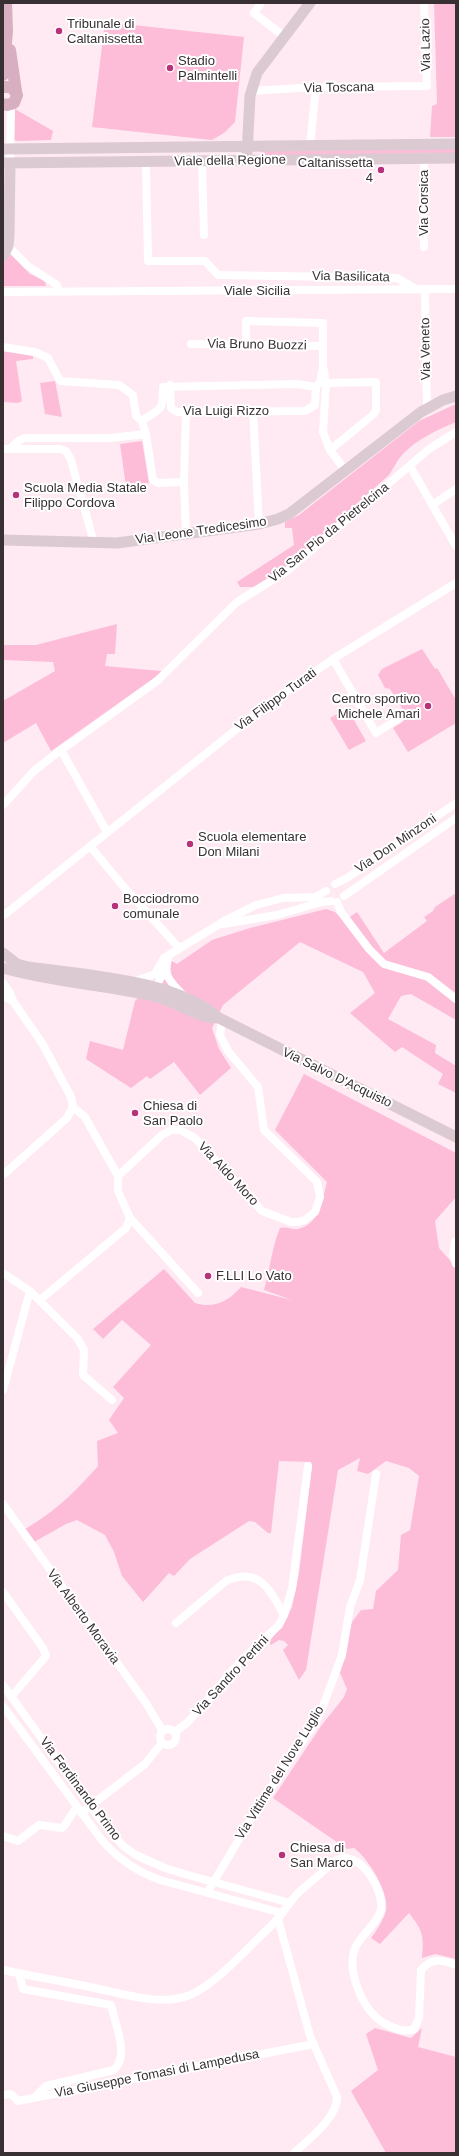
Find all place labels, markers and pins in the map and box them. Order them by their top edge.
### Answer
place label: Tribunale di Caltanissetta [67,16,142,47]
marker: Tribunale di Caltanissetta [54,26,64,36]
place label: Stadio Palmintelli [178,53,237,84]
marker: Stadio Palmintelli [165,63,175,73]
place label: Caltanissetta 4 [298,155,373,186]
marker: Caltanissetta 4 [376,165,386,175]
place label: Scuola Media Statale Filippo Cordova [24,480,147,511]
marker: Scuola Media Statale Filippo Cordova [11,490,21,500]
place label: Centro sportivo Michele Amari [332,691,420,722]
marker: Centro sportivo Michele Amari [423,701,433,711]
place label: Scuola elementare Don Milani [198,829,306,860]
marker: Scuola elementare Don Milani [185,839,195,849]
place label: Bocciodromo comunale [123,891,199,922]
marker: Bocciodromo comunale [110,901,120,911]
place label: Chiesa di San Paolo [143,1098,203,1129]
marker: Chiesa di San Paolo [130,1108,140,1118]
place label: F.LLI Lo Vato [216,1268,292,1284]
marker: F.LLI Lo Vato [203,1271,213,1281]
place label: Chiesa di San Marco [290,1840,353,1871]
marker: Chiesa di San Marco [277,1850,287,1860]

